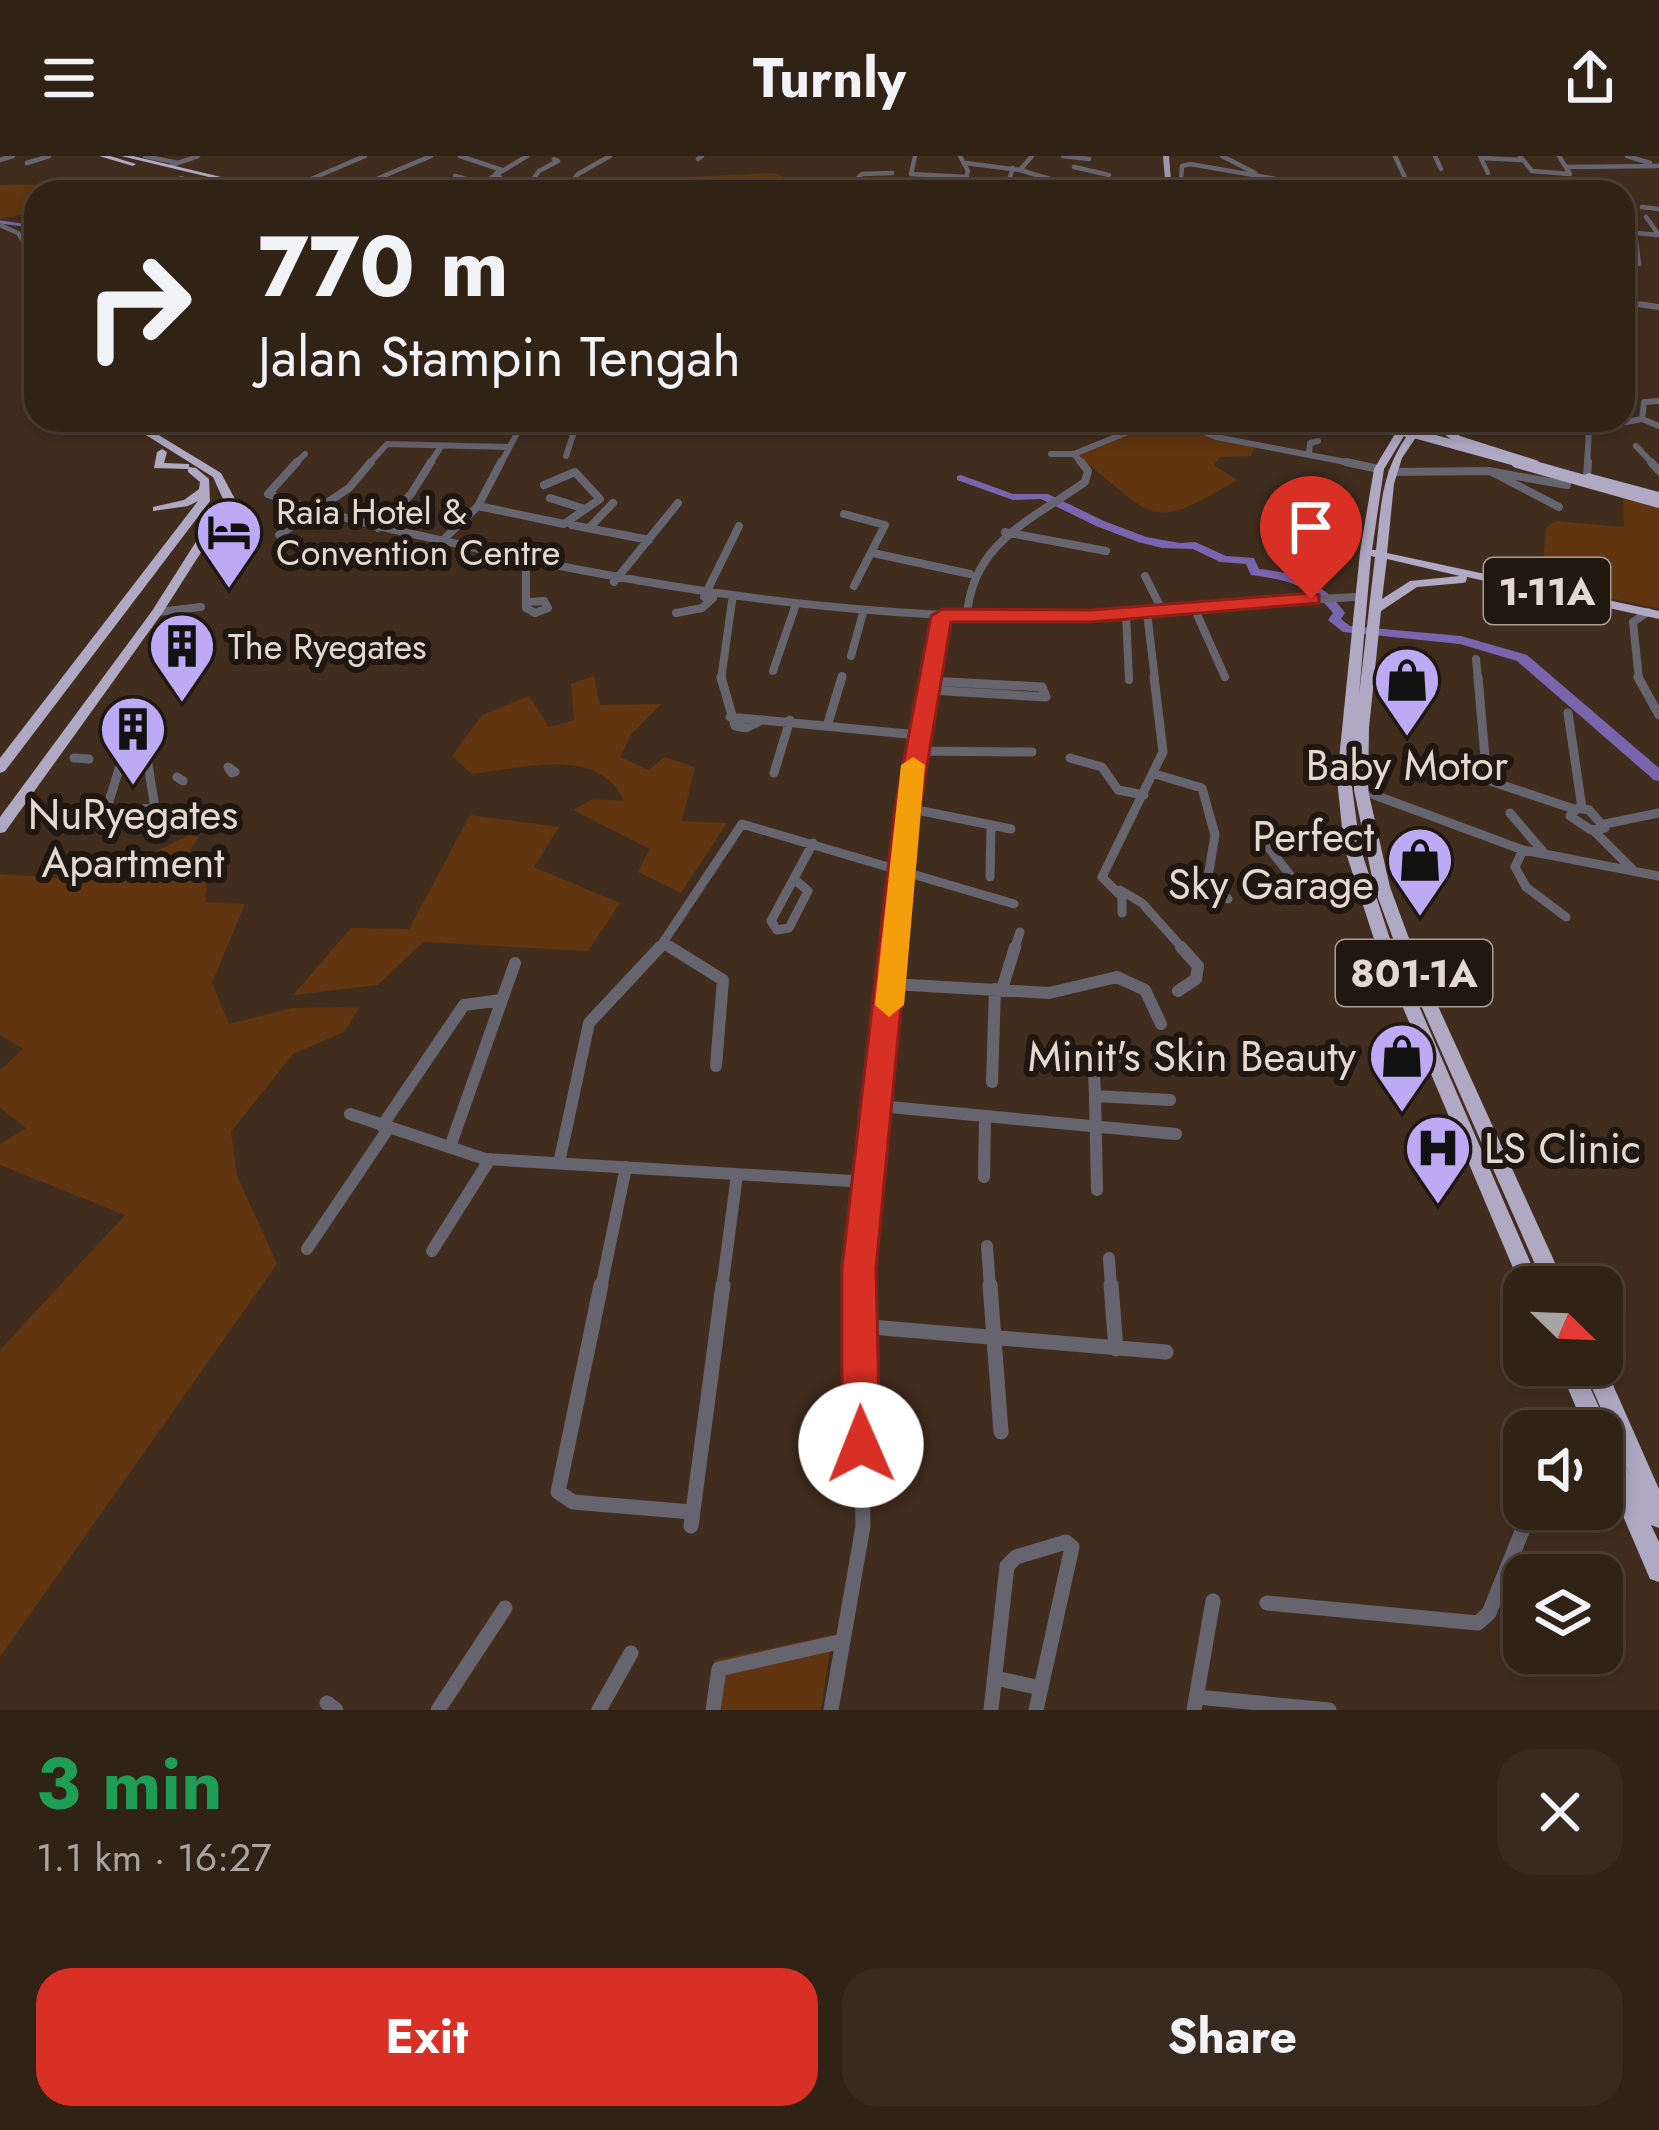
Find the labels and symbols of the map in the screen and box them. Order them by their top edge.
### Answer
pin [1260,476,1362,599]
place label: Raia Hotel & Convention Centre [276,485,560,578]
hotel icon: Raia Hotel & Convention Centre [194,497,264,591]
road number: 1-11A [1484,558,1610,624]
building icon: The Ryegates [147,611,217,705]
place label: The Ryegates [228,620,427,672]
shop icon: Baby Motor [1372,645,1442,739]
building icon: NuRyegates Apartment [98,694,168,788]
place label: Baby Motor [1306,735,1509,796]
place label: NuRyegates Apartment [28,784,238,893]
place label: Perfect Sky Garage [1168,806,1374,915]
shop icon: Perfect Sky Garage [1385,825,1455,919]
road number: 801-1A [1336,940,1492,1006]
shop icon: Minit's Skin Beauty [1367,1021,1437,1115]
place label: Minit's Skin Beauty [1028,1026,1357,1087]
hospital icon: LS Clinic [1403,1113,1473,1207]
place label: LS Clinic [1484,1118,1641,1179]
north arrow [1503,1266,1623,1386]
position arrow [798,1382,924,1508]

